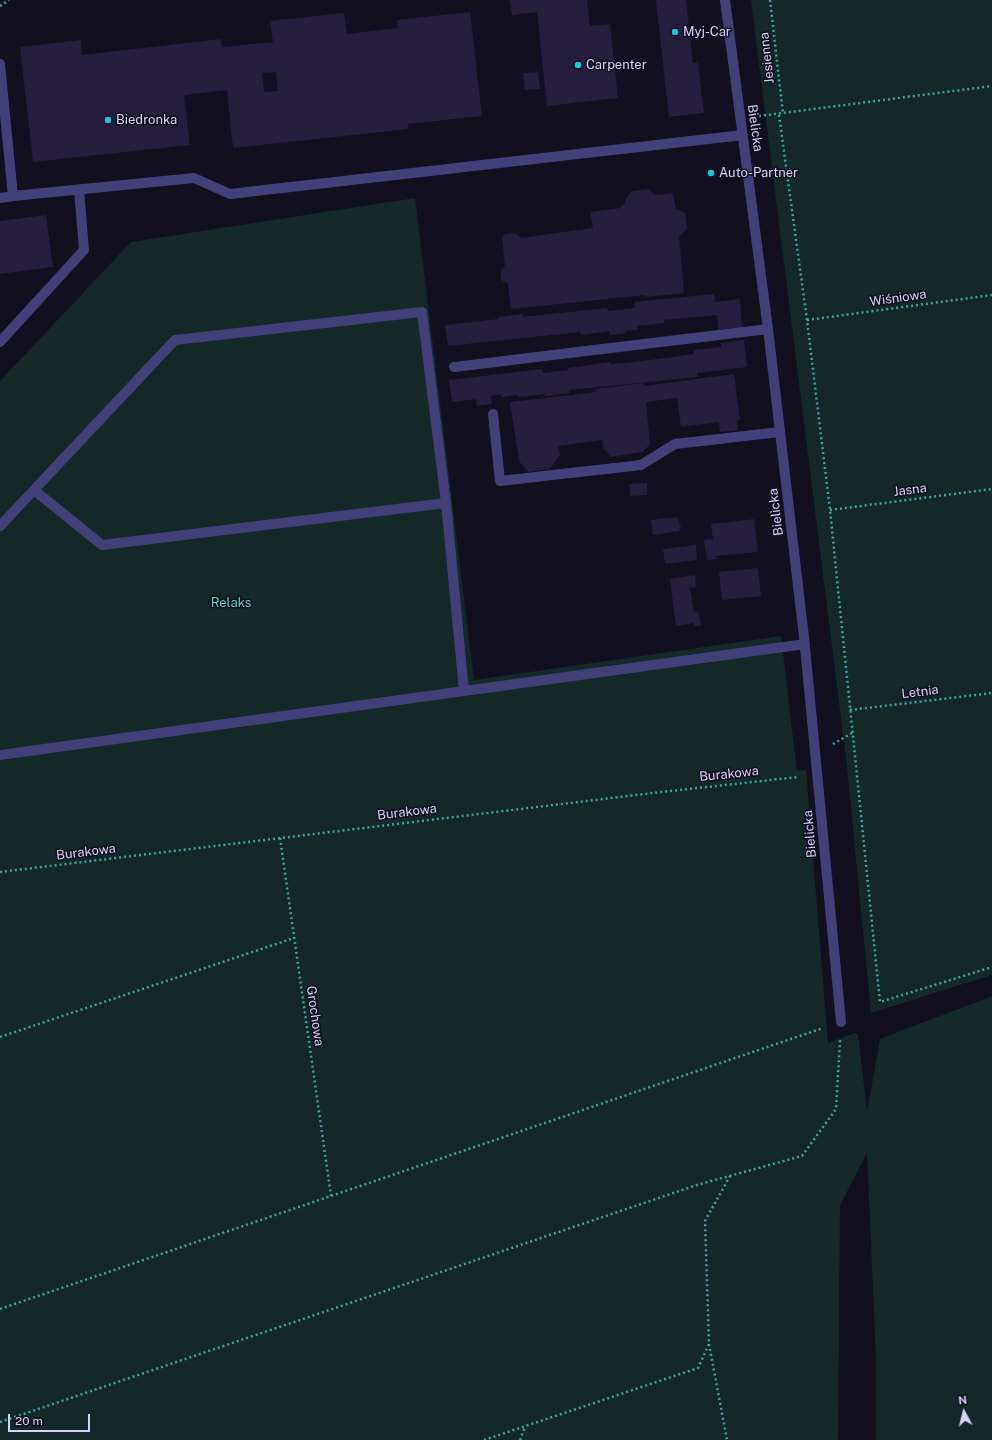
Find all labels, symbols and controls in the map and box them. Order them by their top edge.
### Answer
place label: Myj-Car [683,24,731,40]
marker: Myj-Car [670,27,680,37]
street label: Jesienna [757,31,777,85]
place label: Carpenter [586,57,647,73]
marker: Carpenter [573,60,583,70]
street label: Bielicka [744,103,766,153]
place label: Biedronka [116,112,177,128]
marker: Biedronka [103,115,113,125]
place label: Auto-Partner [719,165,798,181]
marker: Auto-Partner [706,168,716,178]
street label: Wiśniowa [869,286,927,310]
street label: Jasna [892,480,928,500]
street label: Bielicka [765,487,787,537]
park label: Relaks [211,595,251,611]
street label: Letnia [901,682,939,702]
street label: Burakowa [698,763,760,785]
street label: Burakowa [376,801,438,823]
street label: Bielicka [800,810,820,858]
street label: Burakowa [55,841,117,863]
street label: Grochowa [303,985,327,1047]
north arrow [944,1392,984,1432]
text: N [958,1394,968,1407]
scale bar [10,1406,92,1432]
text: 20 m [15,1414,43,1428]

